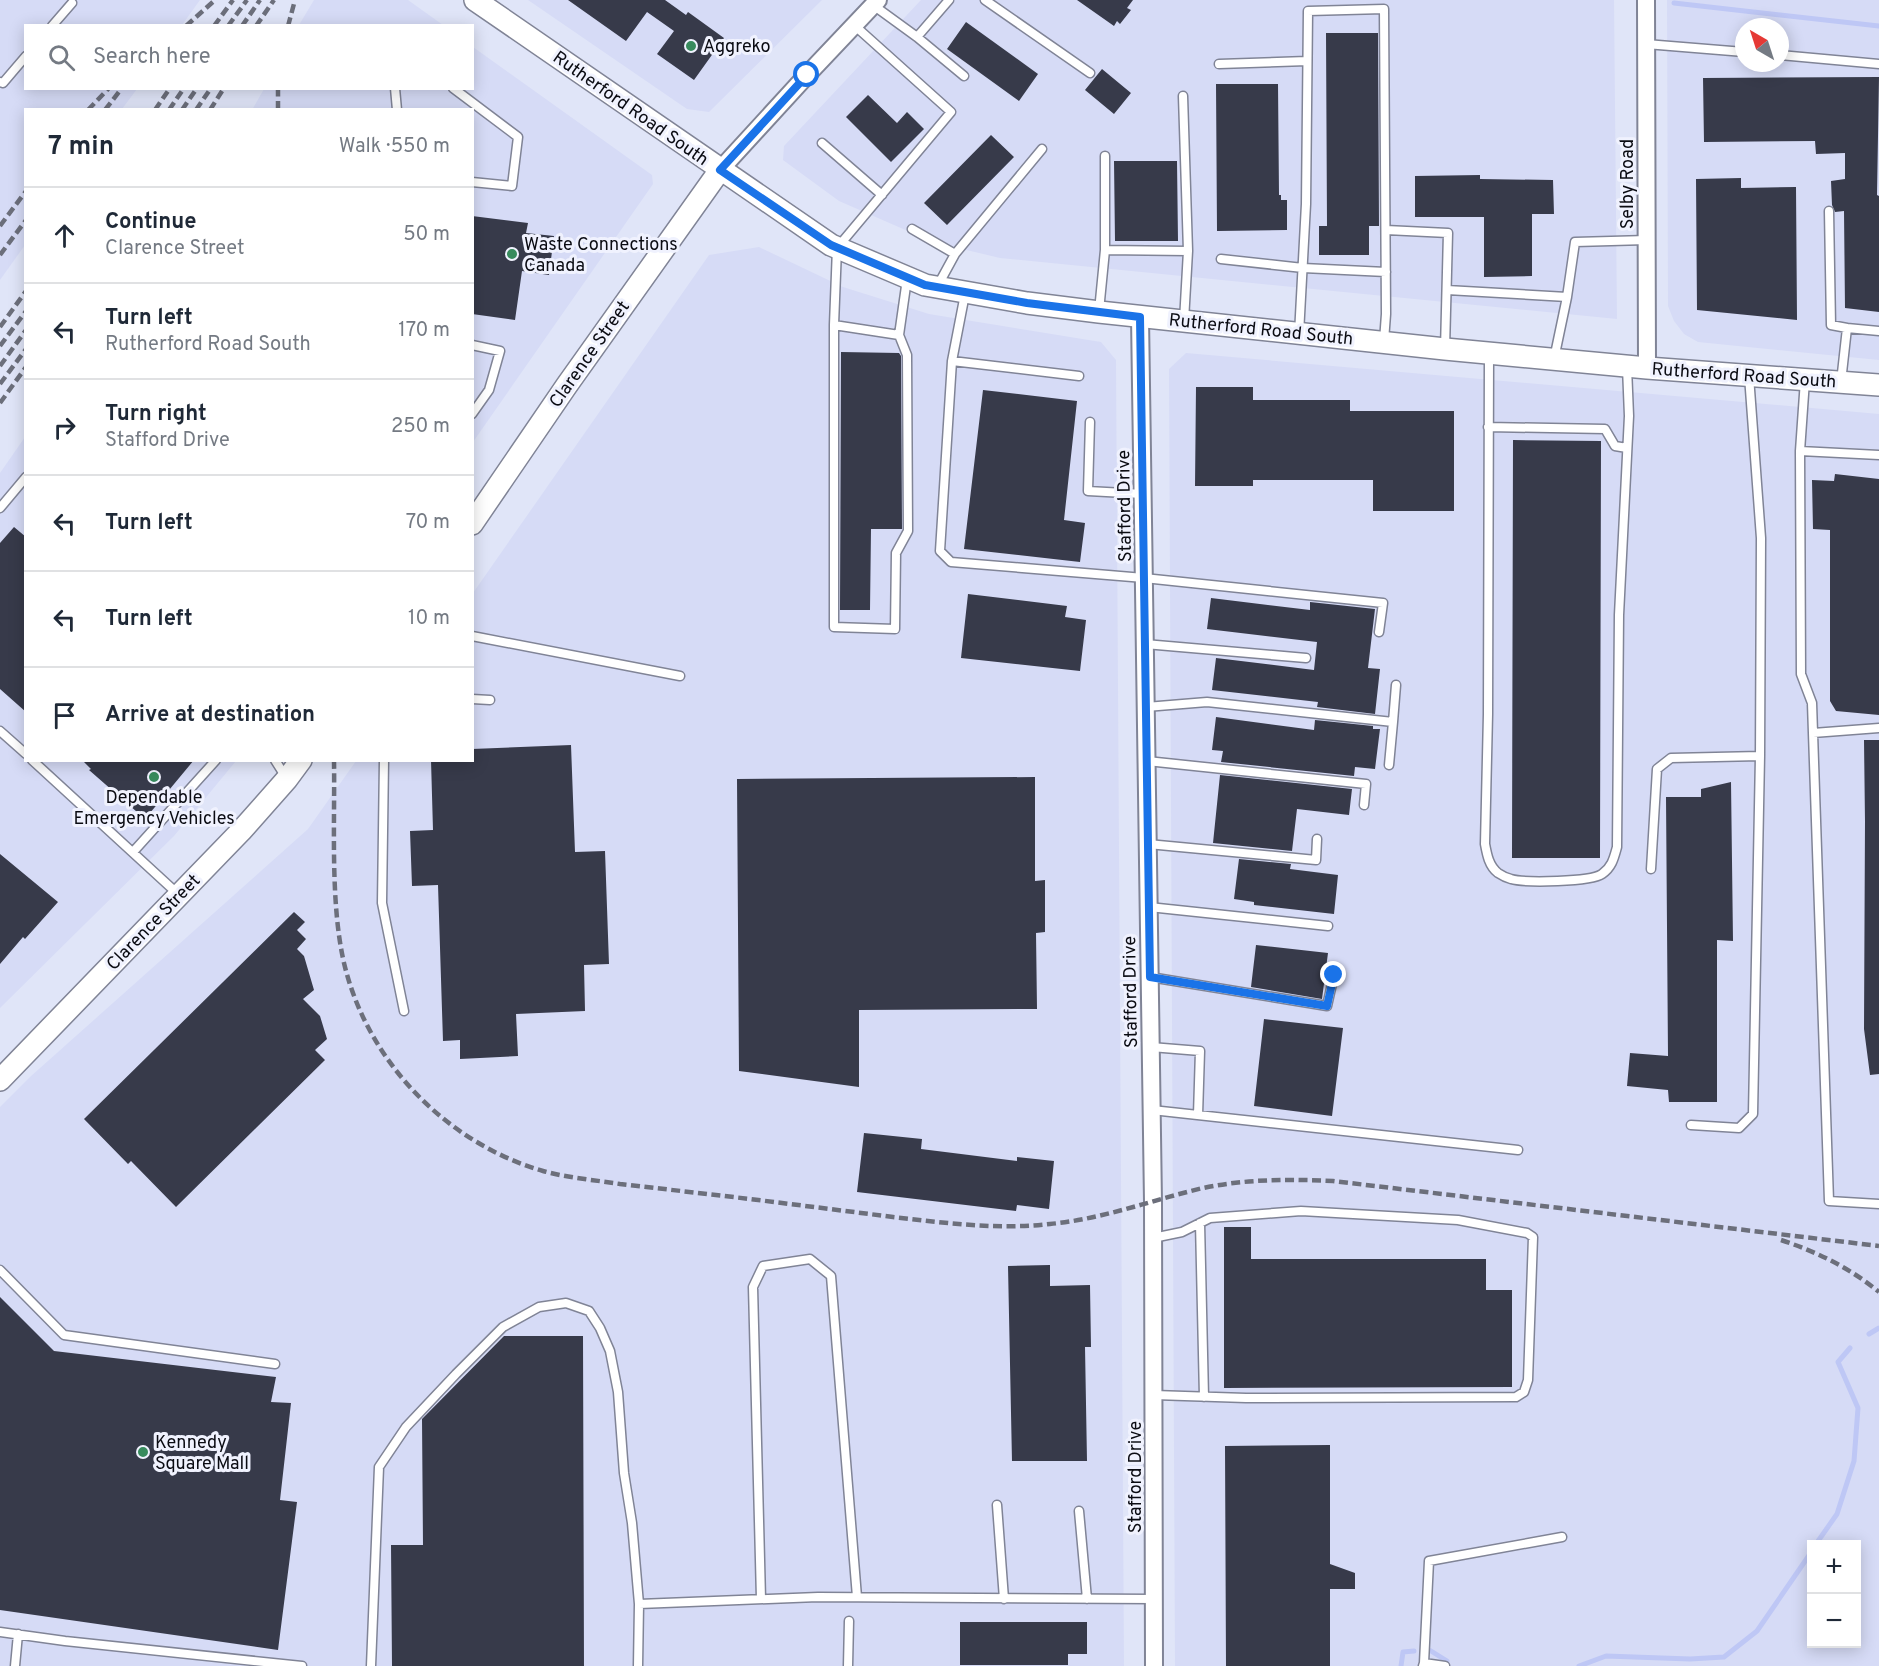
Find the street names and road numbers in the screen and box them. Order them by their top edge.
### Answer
street label: Rutherford Road South [548,47,713,172]
street label: Selby Road [1617,139,1640,229]
street label: Clarence Street [545,297,636,413]
street label: Rutherford Road South [1168,309,1354,352]
street label: Rutherford Road South [1651,359,1837,394]
street label: Stafford Drive [1113,450,1138,562]
street label: Clarence Street [102,870,206,976]
street label: Stafford Drive [1119,936,1144,1048]
street label: Stafford Drive [1125,1421,1148,1533]

